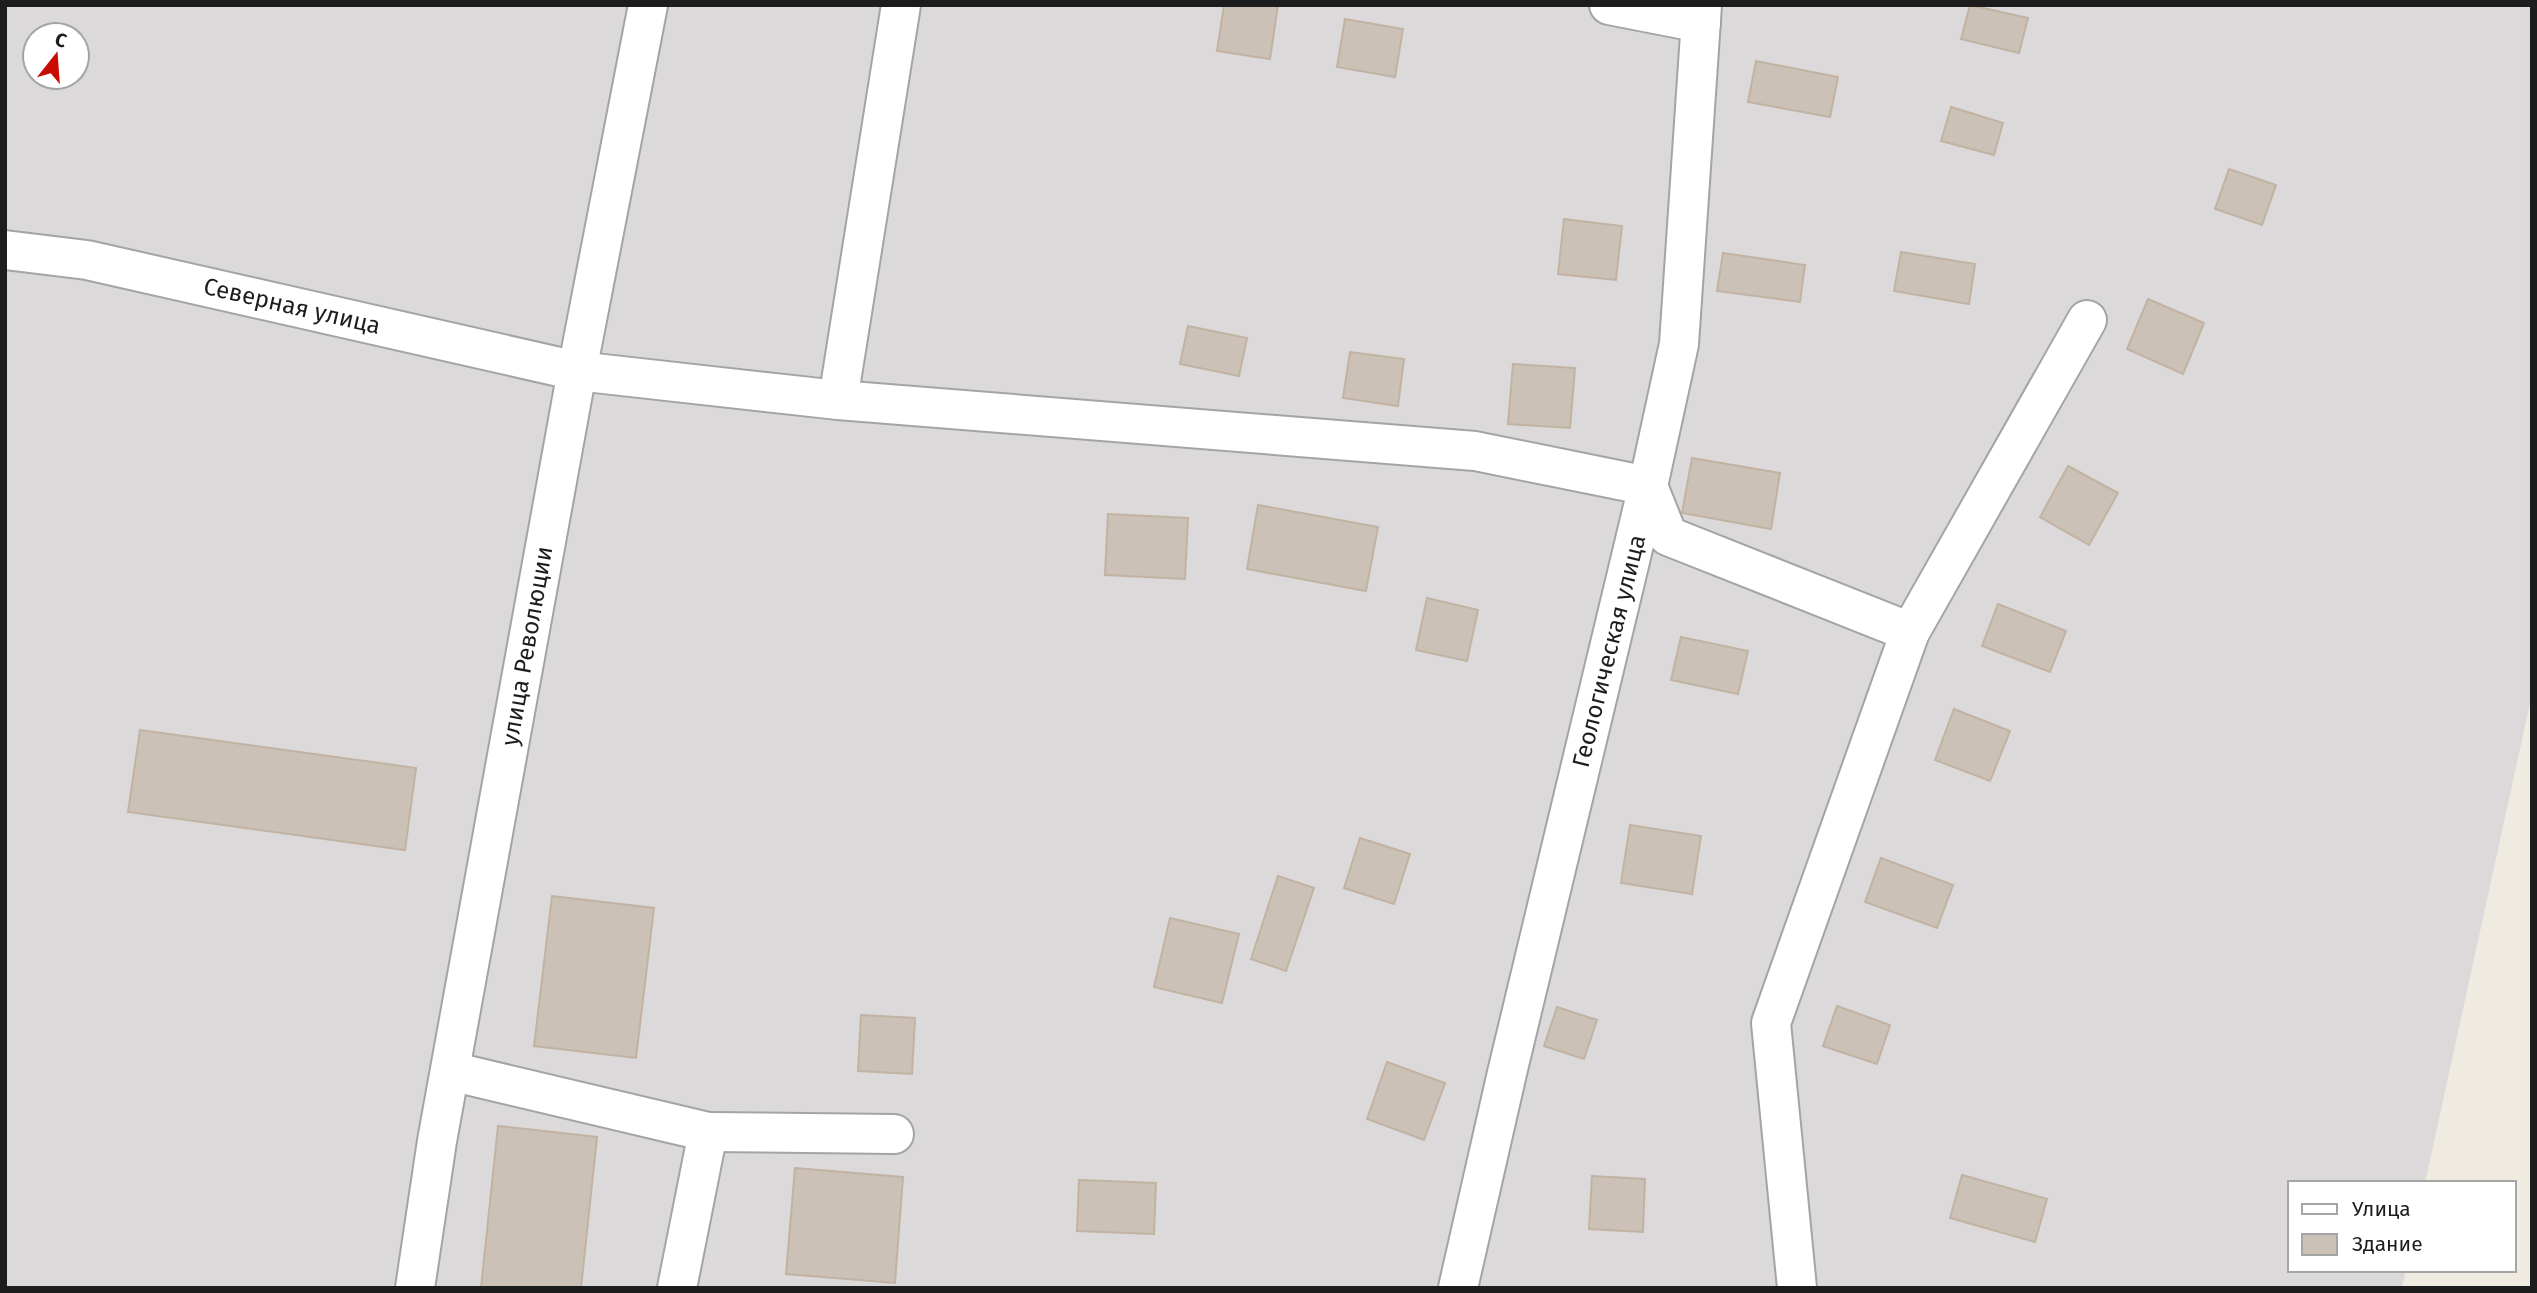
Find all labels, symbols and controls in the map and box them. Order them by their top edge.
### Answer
north arrow [21,21,91,91]
text: С [52,28,69,53]
street label: Северная улица [201,272,383,340]
street label: Геологическая улица [1567,532,1651,770]
street label: улица Революции [496,544,558,748]
legend [2288,1181,2516,1272]
text: Улица [2352,1196,2411,1222]
text: Здание [2352,1231,2423,1257]

